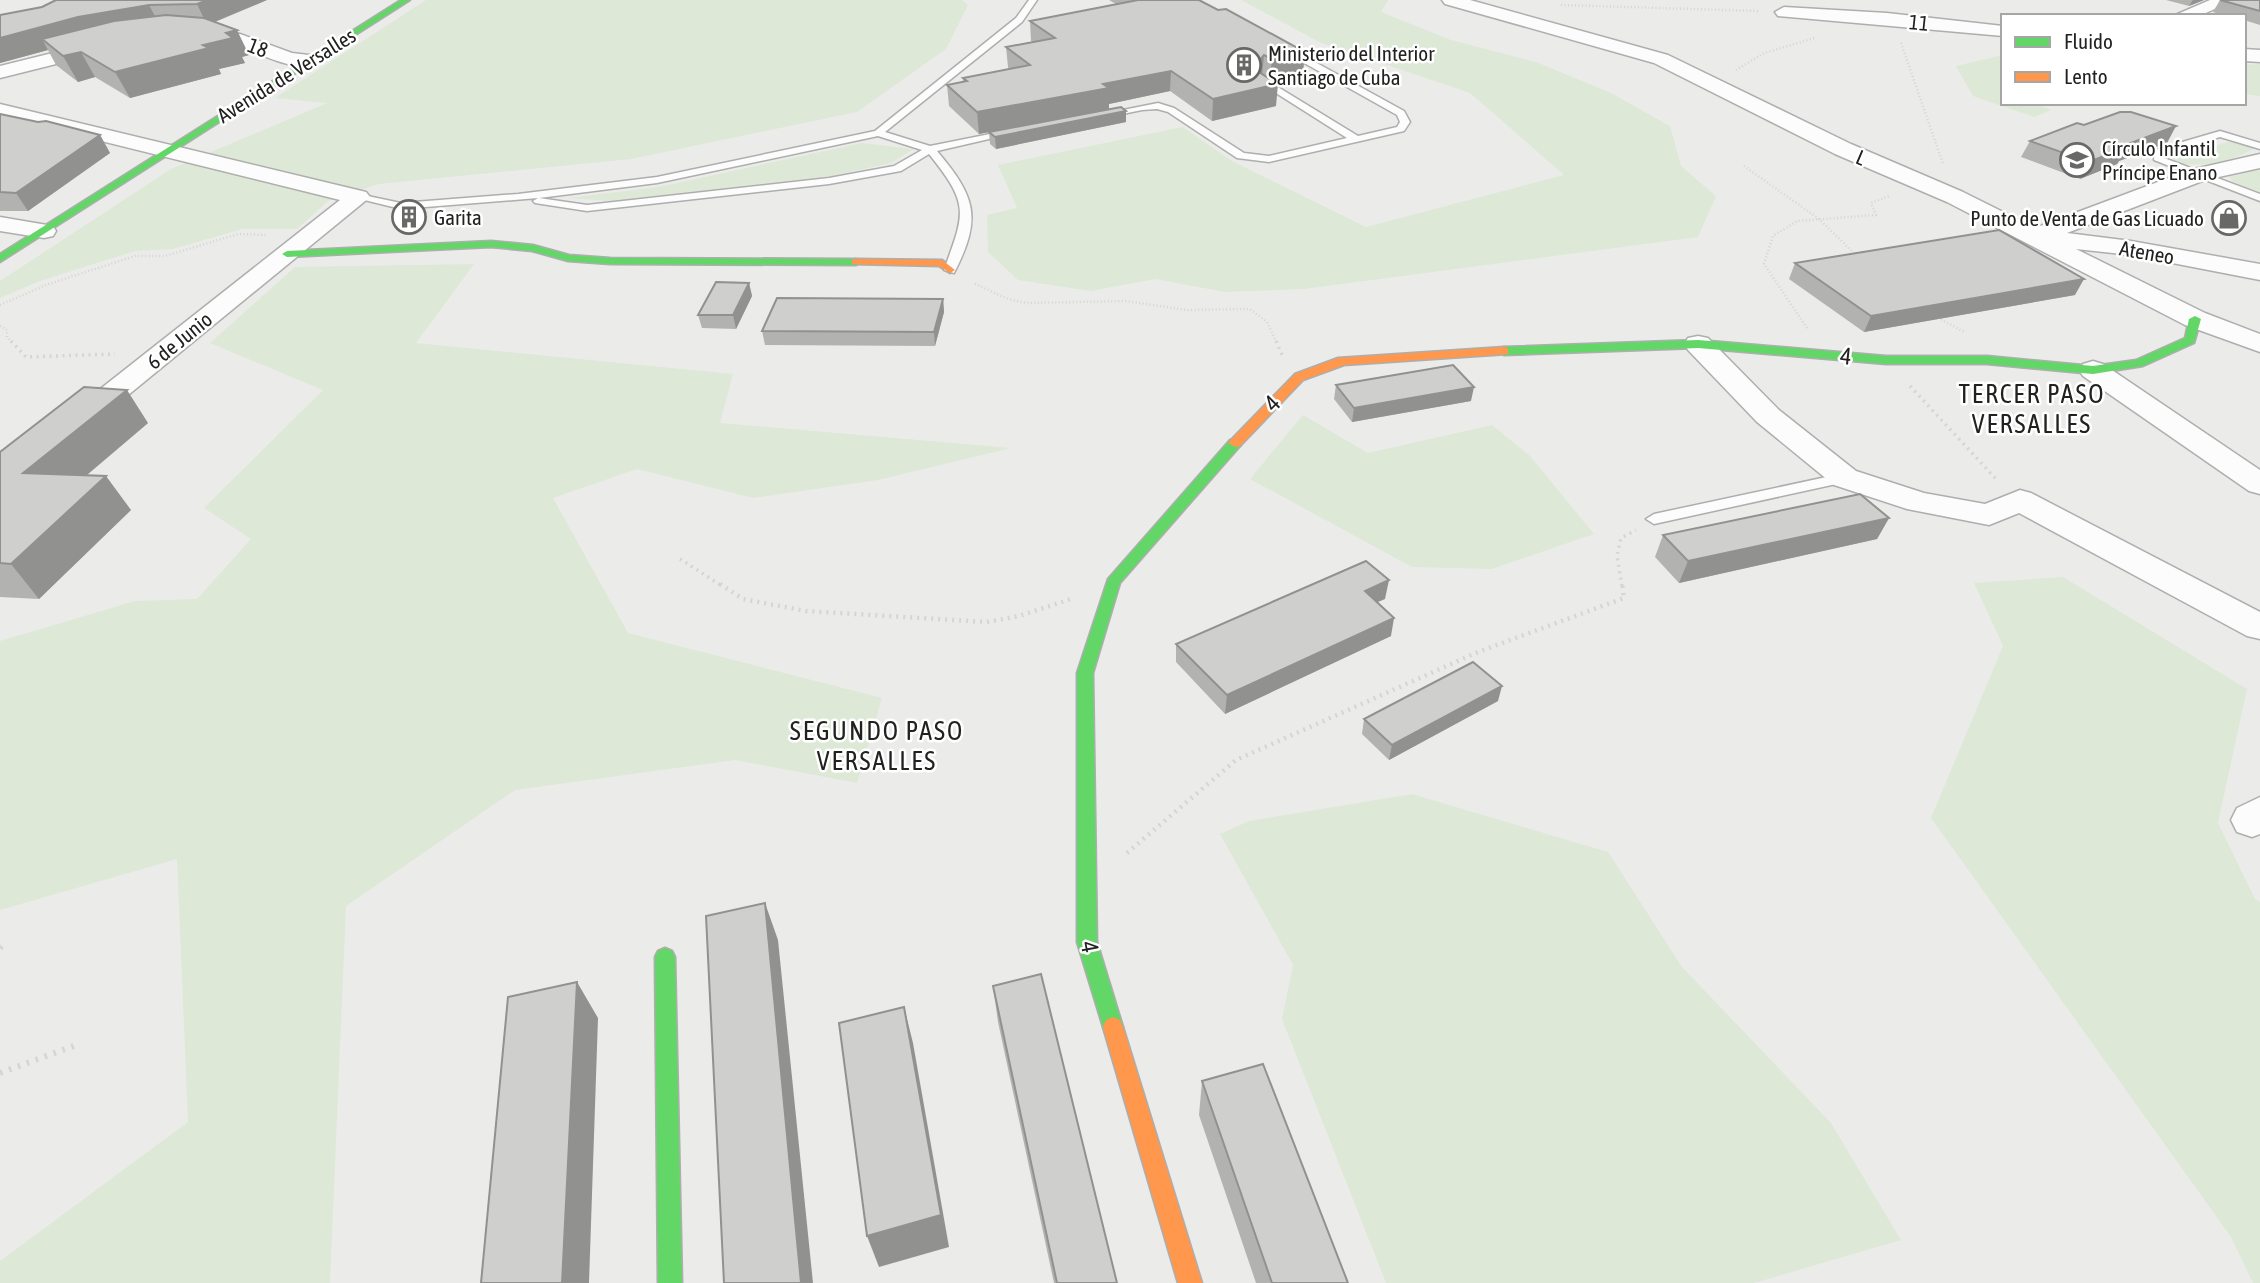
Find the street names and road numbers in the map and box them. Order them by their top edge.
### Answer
street label: 11 [1908,9,1930,35]
street label: Avenida de Versalles [212,23,360,127]
street label: 18 [244,32,272,62]
street label: L [1853,144,1869,170]
street label: Ateneo [2118,235,2176,269]
street label: 6 de Junio [142,306,216,374]
street label: 4 [1839,342,1853,370]
street label: 4 [1258,389,1286,417]
street label: 4 [1076,939,1104,955]

